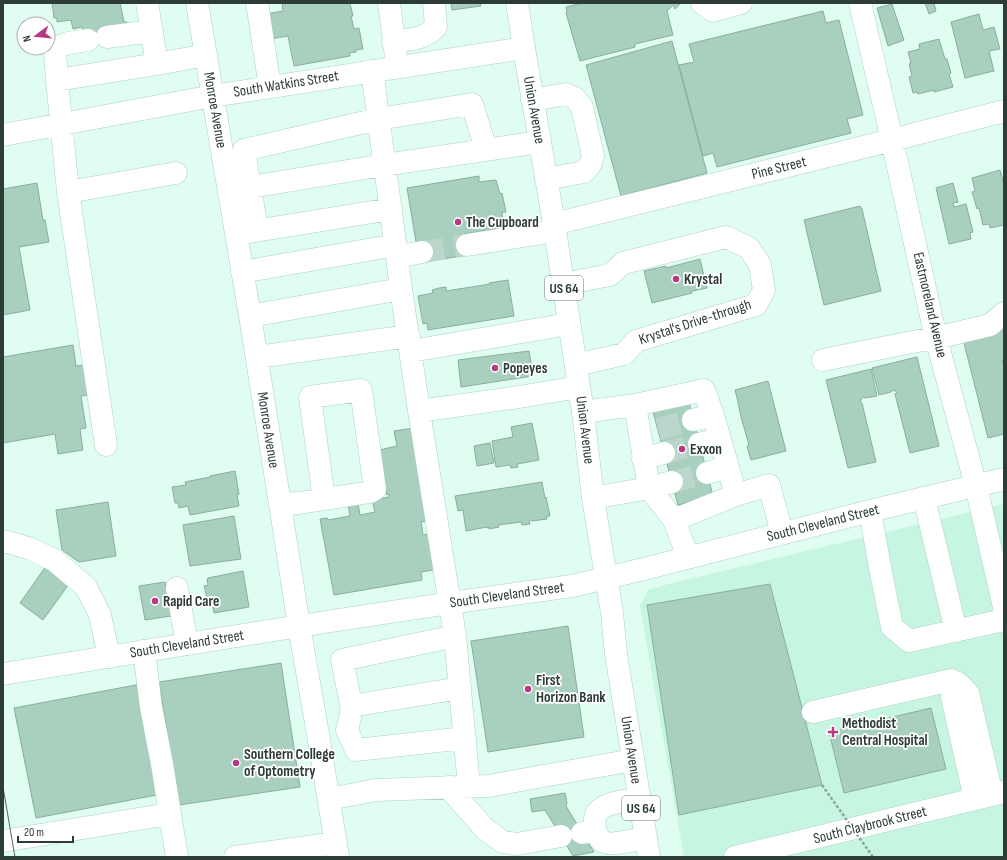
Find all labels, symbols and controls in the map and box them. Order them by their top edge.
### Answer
north arrow [16,16,56,56]
text: N [20,34,34,43]
street label: South Watkins Street [232,66,340,102]
street label: Monroe Avenue [199,70,231,150]
street label: Union Avenue [519,75,549,145]
street label: Pine Street [750,152,809,184]
place label: The Cupboard [466,213,539,232]
marker: The Cupboard [453,217,463,227]
street label: Eastmoreland Avenue [909,250,951,360]
place label: Krystal [684,270,722,289]
marker: Krystal [671,274,681,284]
road number: US 64 [545,276,583,300]
street label: Krystal's Drive-through [636,295,754,349]
place label: Popeyes [503,359,548,378]
marker: Popeyes [490,363,500,373]
street label: Monroe Avenue [253,391,283,469]
street label: Union Avenue [571,395,599,465]
place label: Exxon [690,440,722,459]
marker: Exxon [677,444,687,454]
street label: South Cleveland Street [765,500,882,546]
street label: South Cleveland Street [449,578,566,612]
place label: Rapid Care [163,592,219,611]
marker: Rapid Care [150,596,160,606]
street label: South Cleveland Street [129,626,246,662]
place label: First Horizon Bank [536,671,606,707]
marker: First Horizon Bank [523,684,533,694]
place label: Methodist Central Hospital [842,714,928,750]
street label: Union Avenue [616,715,646,785]
marker: Methodist Central Hospital [827,726,839,738]
place label: Southern College of Optometry [244,745,335,781]
marker: Southern College of Optometry [231,758,241,768]
road number: US 64 [622,796,660,820]
street label: South Claybrook Street [811,802,929,848]
scale bar [18,818,73,844]
text: 20 m [24,825,44,840]

